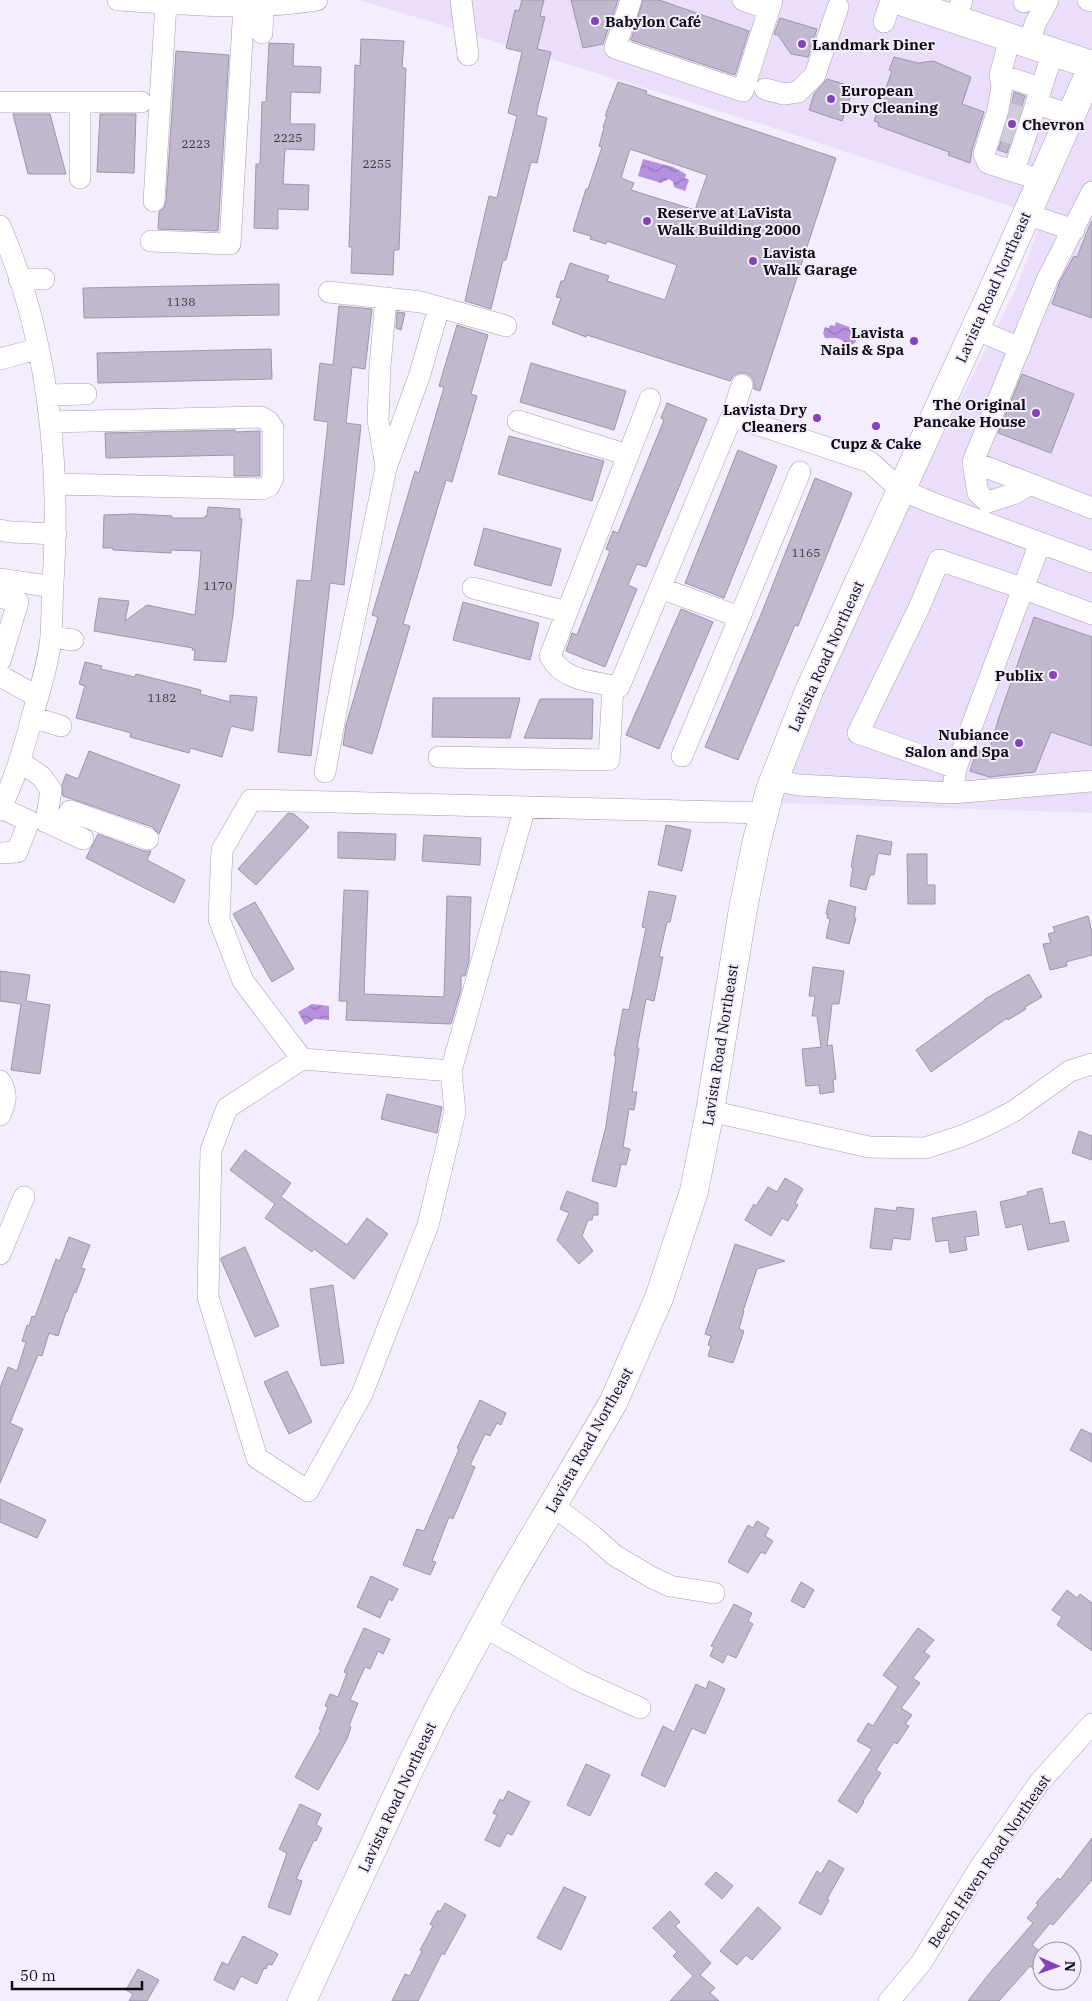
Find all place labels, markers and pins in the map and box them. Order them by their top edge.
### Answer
place label: Babylon Café [605,12,701,31]
marker: Babylon Café [589,15,601,27]
place label: Landmark Diner [812,35,936,54]
marker: Landmark Diner [796,38,808,50]
place label: European Dry Cleaning [841,81,938,117]
marker: European Dry Cleaning [825,93,837,105]
place label: Chevron [1022,115,1085,134]
marker: Chevron [1006,118,1018,130]
place label: Reserve at LaVista Walk Building 2000 [657,203,801,239]
marker: Reserve at LaVista Walk Building 2000 [641,215,653,227]
place label: Lavista Walk Garage [763,243,857,279]
marker: Lavista Walk Garage [747,255,759,267]
place label: Lavista Nails & Spa [820,323,904,359]
marker: Lavista Nails & Spa [908,335,920,347]
place label: The Original Pancake House [913,395,1026,431]
place label: Lavista Dry Cleaners [723,400,807,436]
marker: The Original Pancake House [1030,407,1042,419]
marker: Lavista Dry Cleaners [811,412,823,424]
marker: Cupz & Cake [870,420,882,432]
place label: Cupz & Cake [831,434,921,453]
place label: Publix [995,666,1043,685]
marker: Publix [1047,669,1059,681]
place label: Nubiance Salon and Spa [905,725,1009,761]
marker: Nubiance Salon and Spa [1013,737,1025,749]

